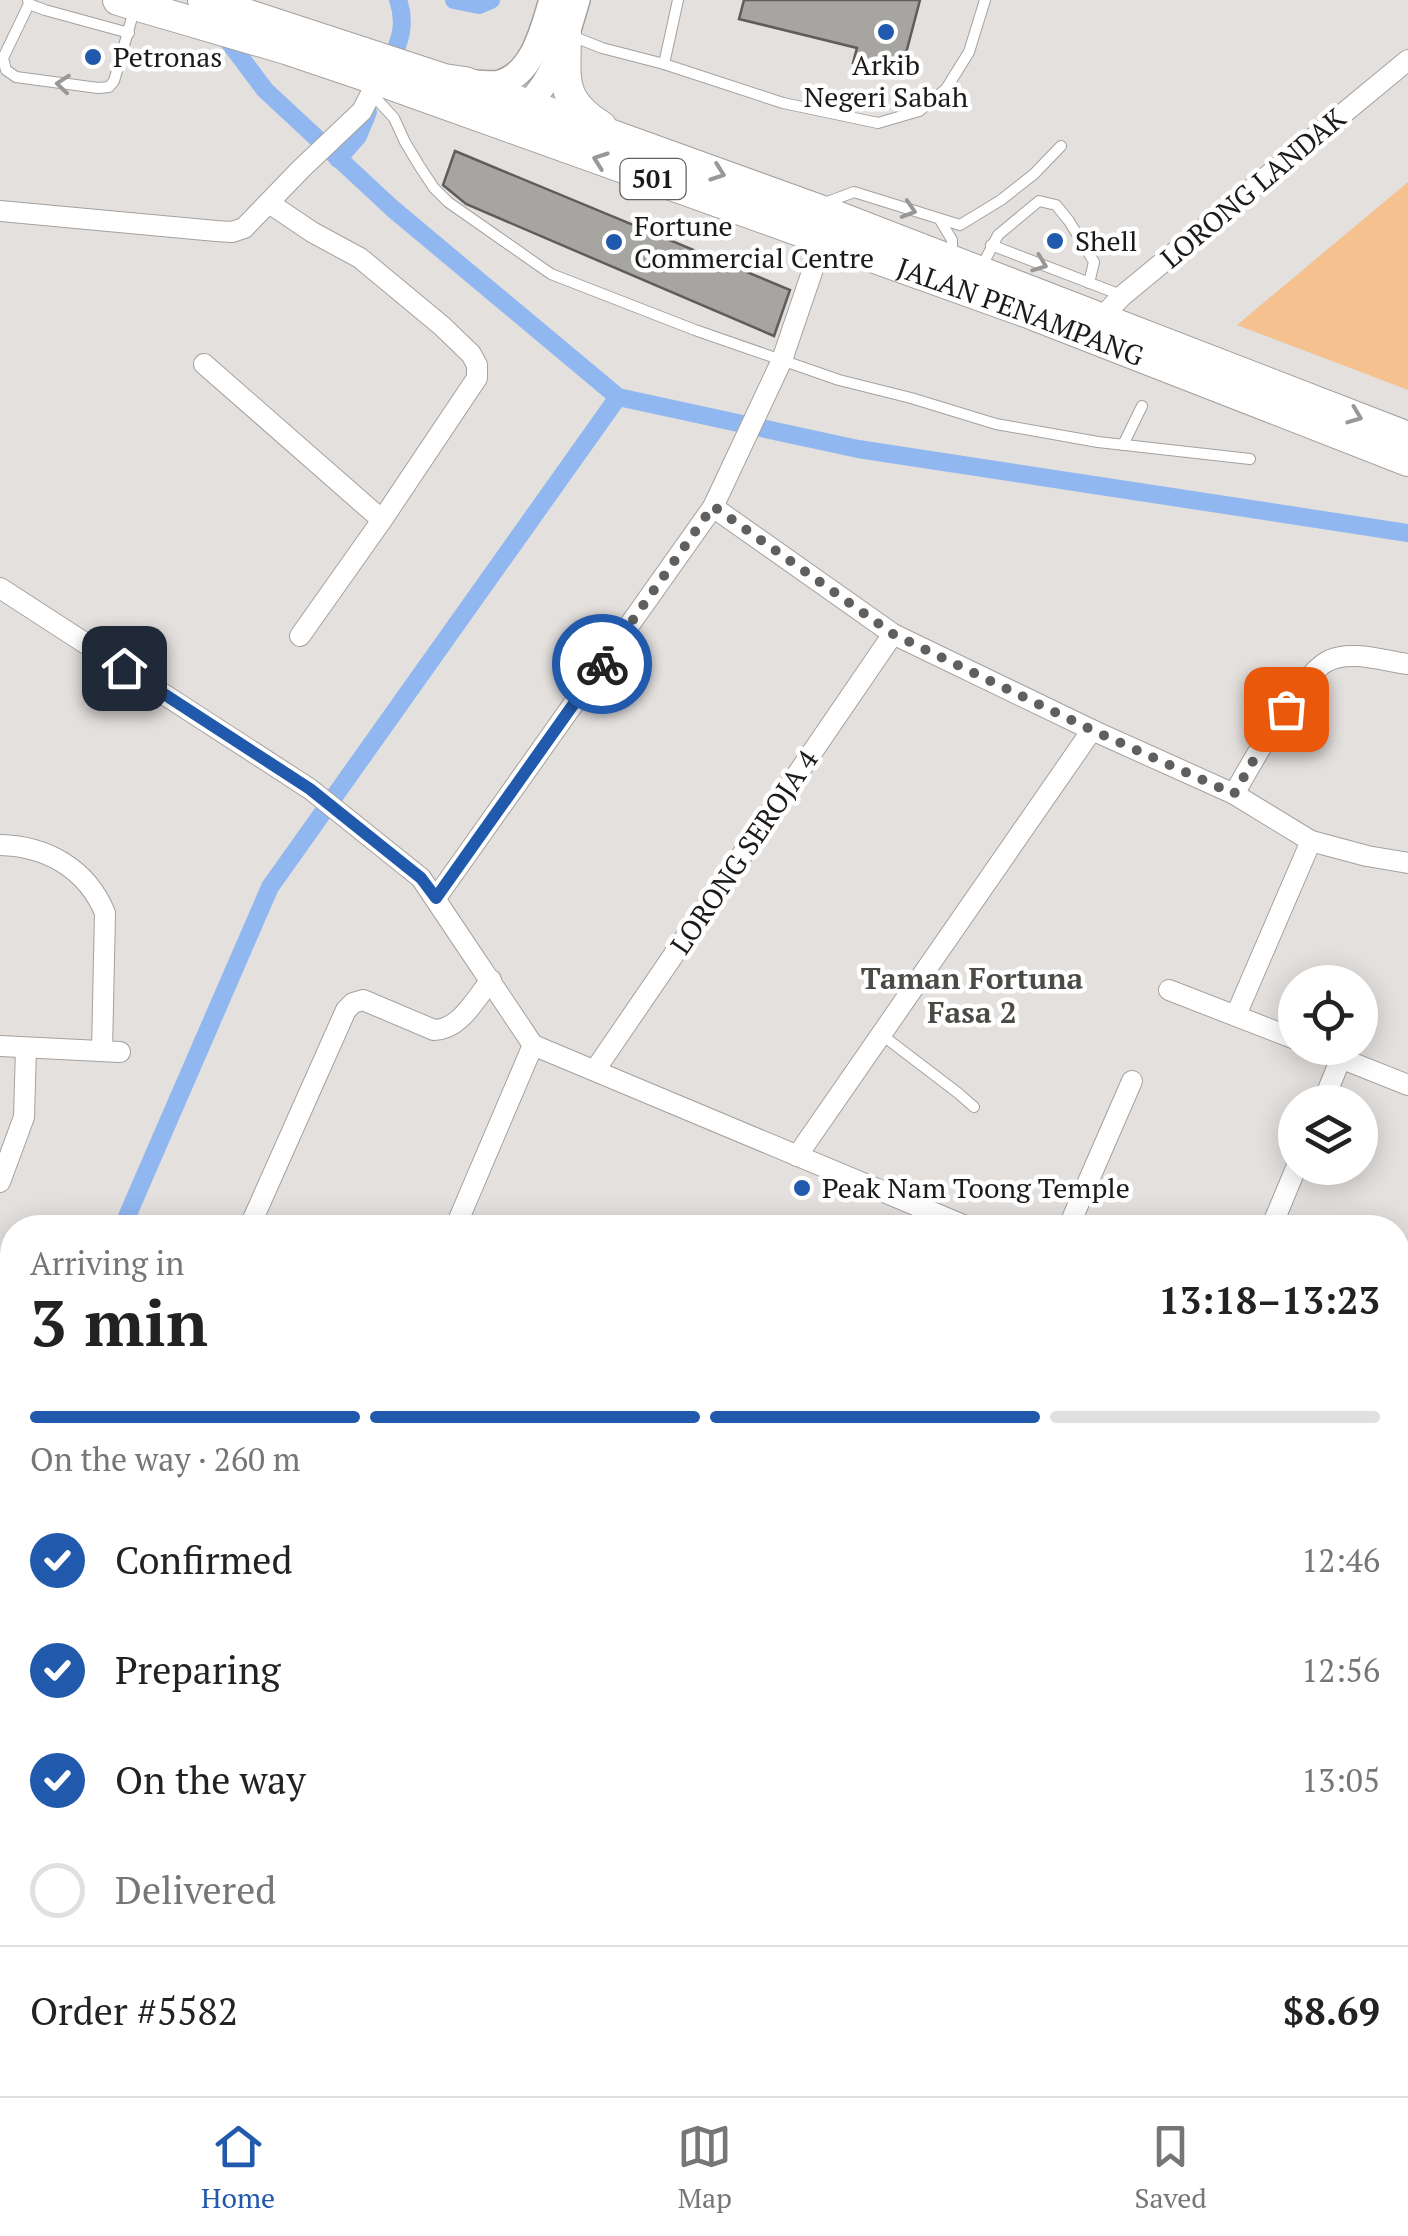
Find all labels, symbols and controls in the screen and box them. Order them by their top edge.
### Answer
marker: Arkib Negeri Sabah [875,21,897,43]
place label: Petronas [113,38,222,75]
marker: Petronas [82,46,104,68]
place label: Arkib Negeri Sabah [804,46,968,115]
one-way arrow [54,74,70,95]
street label: LORONG LANDAK [1153,99,1353,276]
one-way arrow [592,151,609,172]
road number: 501 [620,159,686,199]
one-way arrow [708,161,725,182]
one-way arrow [900,198,917,218]
place label: Fortune Commercial Centre [634,207,874,276]
place label: Shell [1075,222,1137,259]
marker: Shell [1044,230,1066,252]
marker: Fortune Commercial Centre [603,231,625,253]
street label: JALAN PENAMPANG [892,248,1149,374]
one-way arrow [1031,253,1048,273]
one-way arrow [1345,405,1363,425]
courier [552,614,652,714]
pin [82,626,167,711]
icon: bike [575,637,630,692]
icon: home [97,641,152,696]
pin [1244,667,1329,752]
icon: bag [1259,682,1314,737]
street label: LORONG SEROJA 4 [662,742,826,961]
district label: Taman Fortuna Fasa 2 [861,958,1083,1032]
map controls [1278,965,1378,1185]
button: locate [1278,965,1378,1065]
button: layers [1278,1085,1378,1185]
place label: Peak Nam Toong Temple [822,1169,1130,1206]
marker: Peak Nam Toong Temple [791,1177,813,1199]
text: Arriving in [30,1242,184,1284]
text: 13:18–13:23 [1158,1275,1380,1325]
text: 3 min [30,1278,208,1365]
text: On the way · 260 m [30,1438,300,1480]
icon: check [30,1533,85,1588]
text: Confirmed [115,1535,293,1585]
text: 12:46 [1301,1539,1380,1581]
icon: check [30,1643,85,1698]
text: Preparing [115,1645,281,1695]
text: 12:56 [1301,1649,1380,1691]
icon: check [30,1753,85,1808]
text: On the way [115,1755,306,1805]
text: 13:05 [1301,1759,1380,1801]
text: Delivered [115,1865,276,1915]
text: Order #5582 [30,1986,238,2036]
text: $8.69 [1283,1986,1380,2036]
tab: Home [201,2119,275,2216]
tab: Map [677,2119,732,2216]
tab: Saved [1134,2119,1207,2216]

